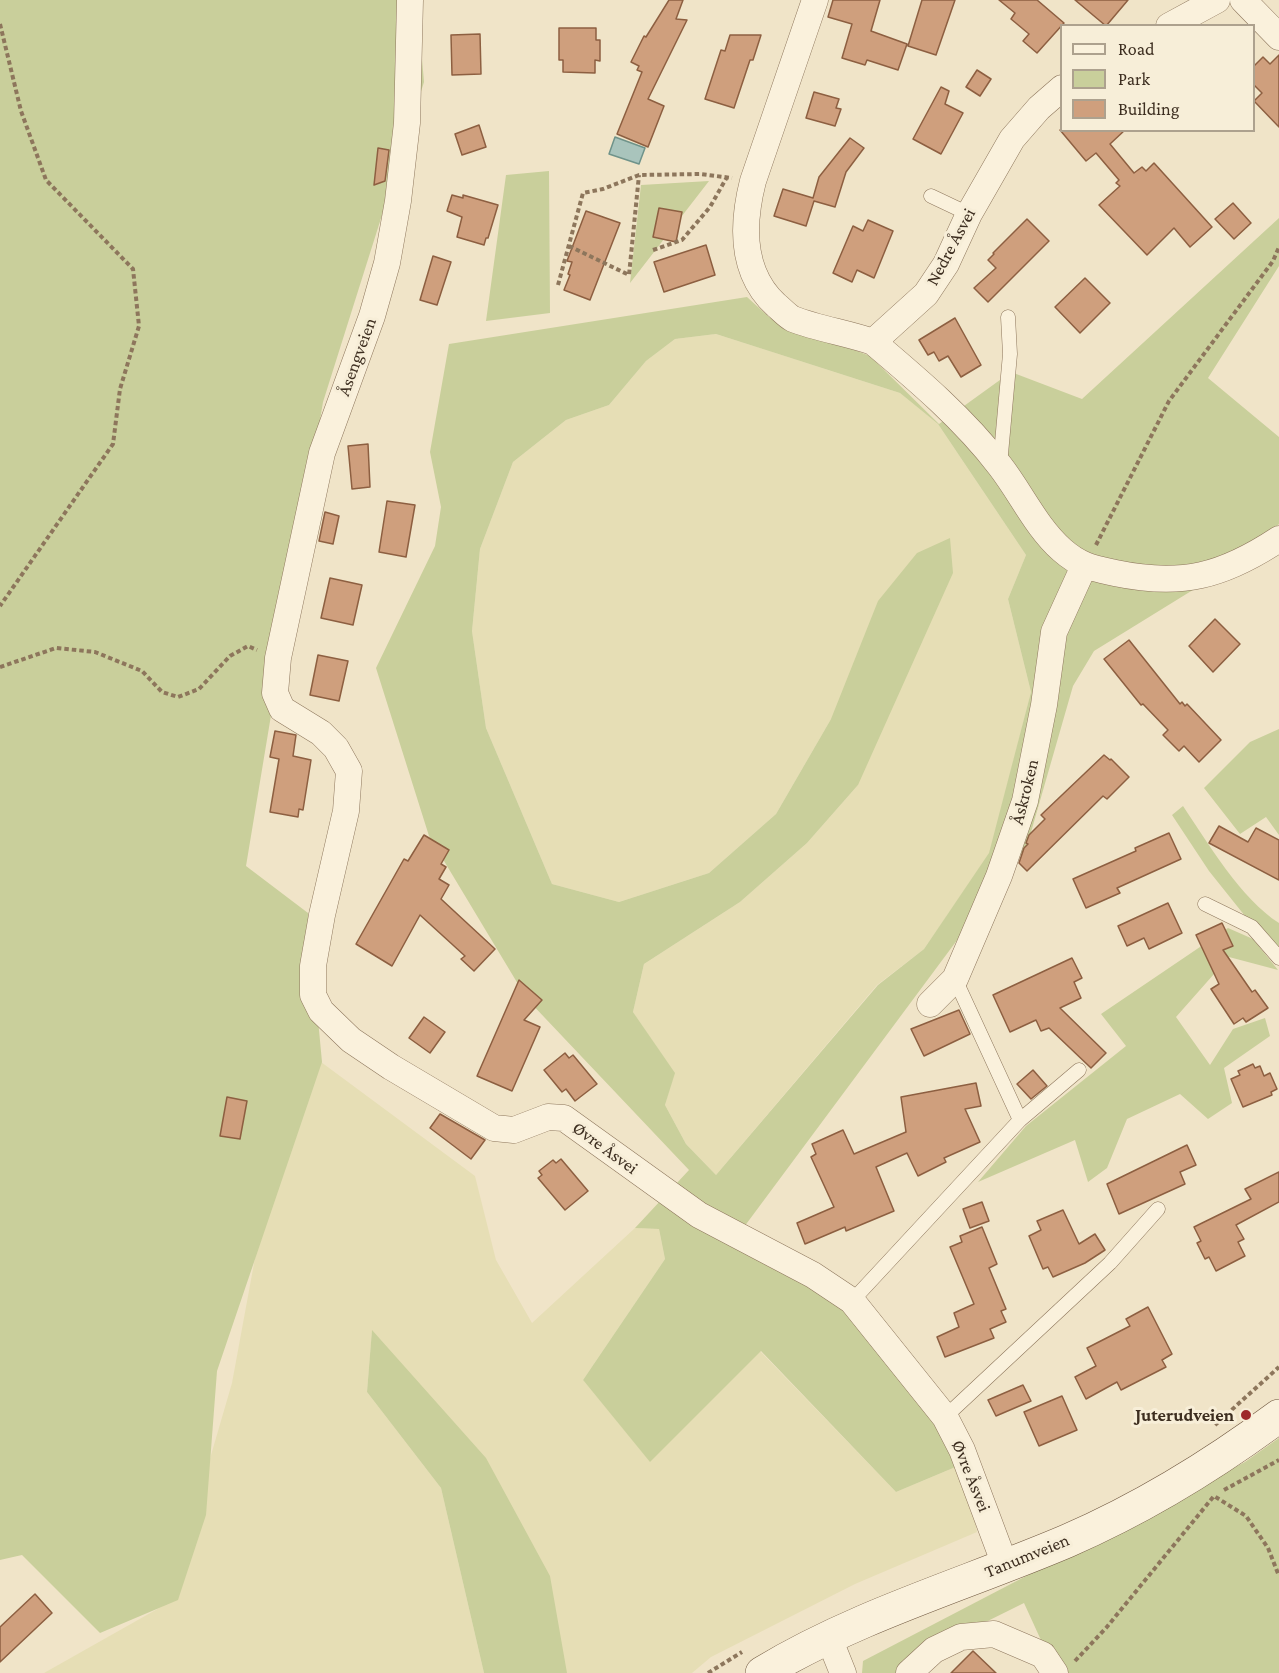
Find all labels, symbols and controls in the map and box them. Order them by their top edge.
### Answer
legend [1060,24,1255,132]
text: Road [1118,39,1155,59]
text: Park [1118,69,1150,89]
text: Building [1118,99,1179,119]
street label: Nedre Åsvei [922,205,980,289]
street label: Åsengveien [333,315,381,399]
street label: Åskroken [1006,757,1044,827]
street label: Øvre Åsvei [568,1117,642,1179]
place label: Juterudveien [1135,1404,1234,1426]
marker: Juterudveien [1239,1408,1253,1422]
street label: Øvre Åsvei [947,1437,995,1515]
street label: Tanumveien [981,1529,1073,1583]

